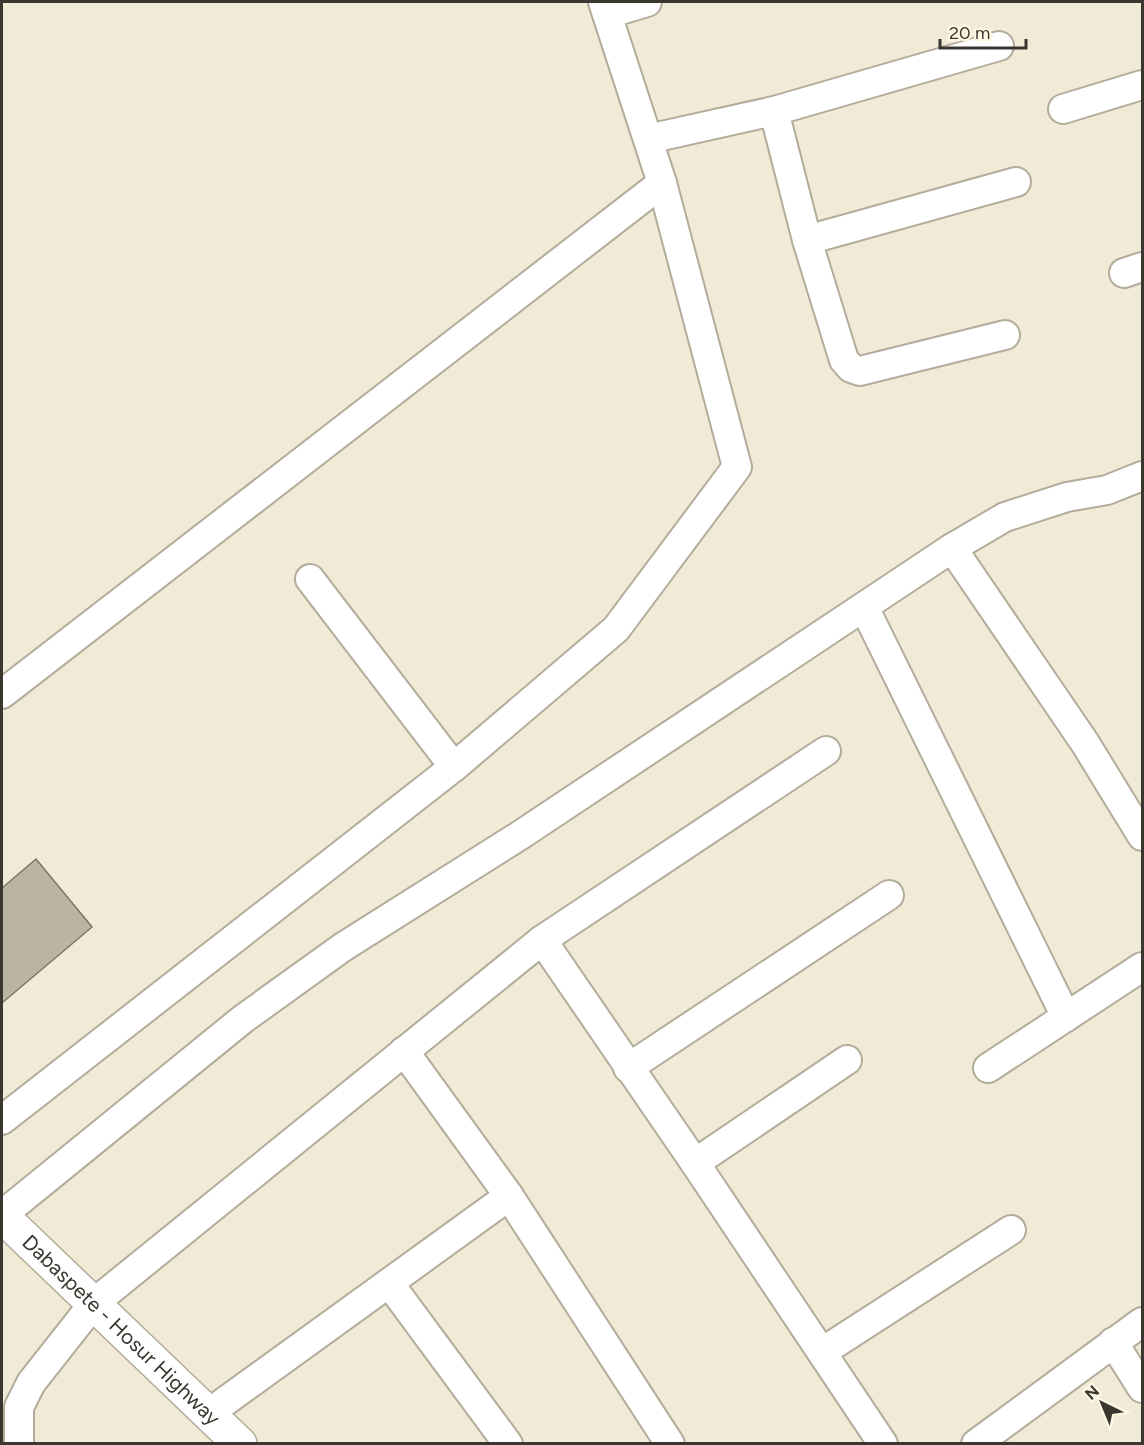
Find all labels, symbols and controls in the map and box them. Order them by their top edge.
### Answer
scale bar [940,12,1026,50]
text: 20 m [949,22,990,44]
street label: Dabaspete - Hosur Highway [17,1229,226,1430]
north arrow [1072,1373,1132,1433]
text: N [1081,1381,1103,1404]

